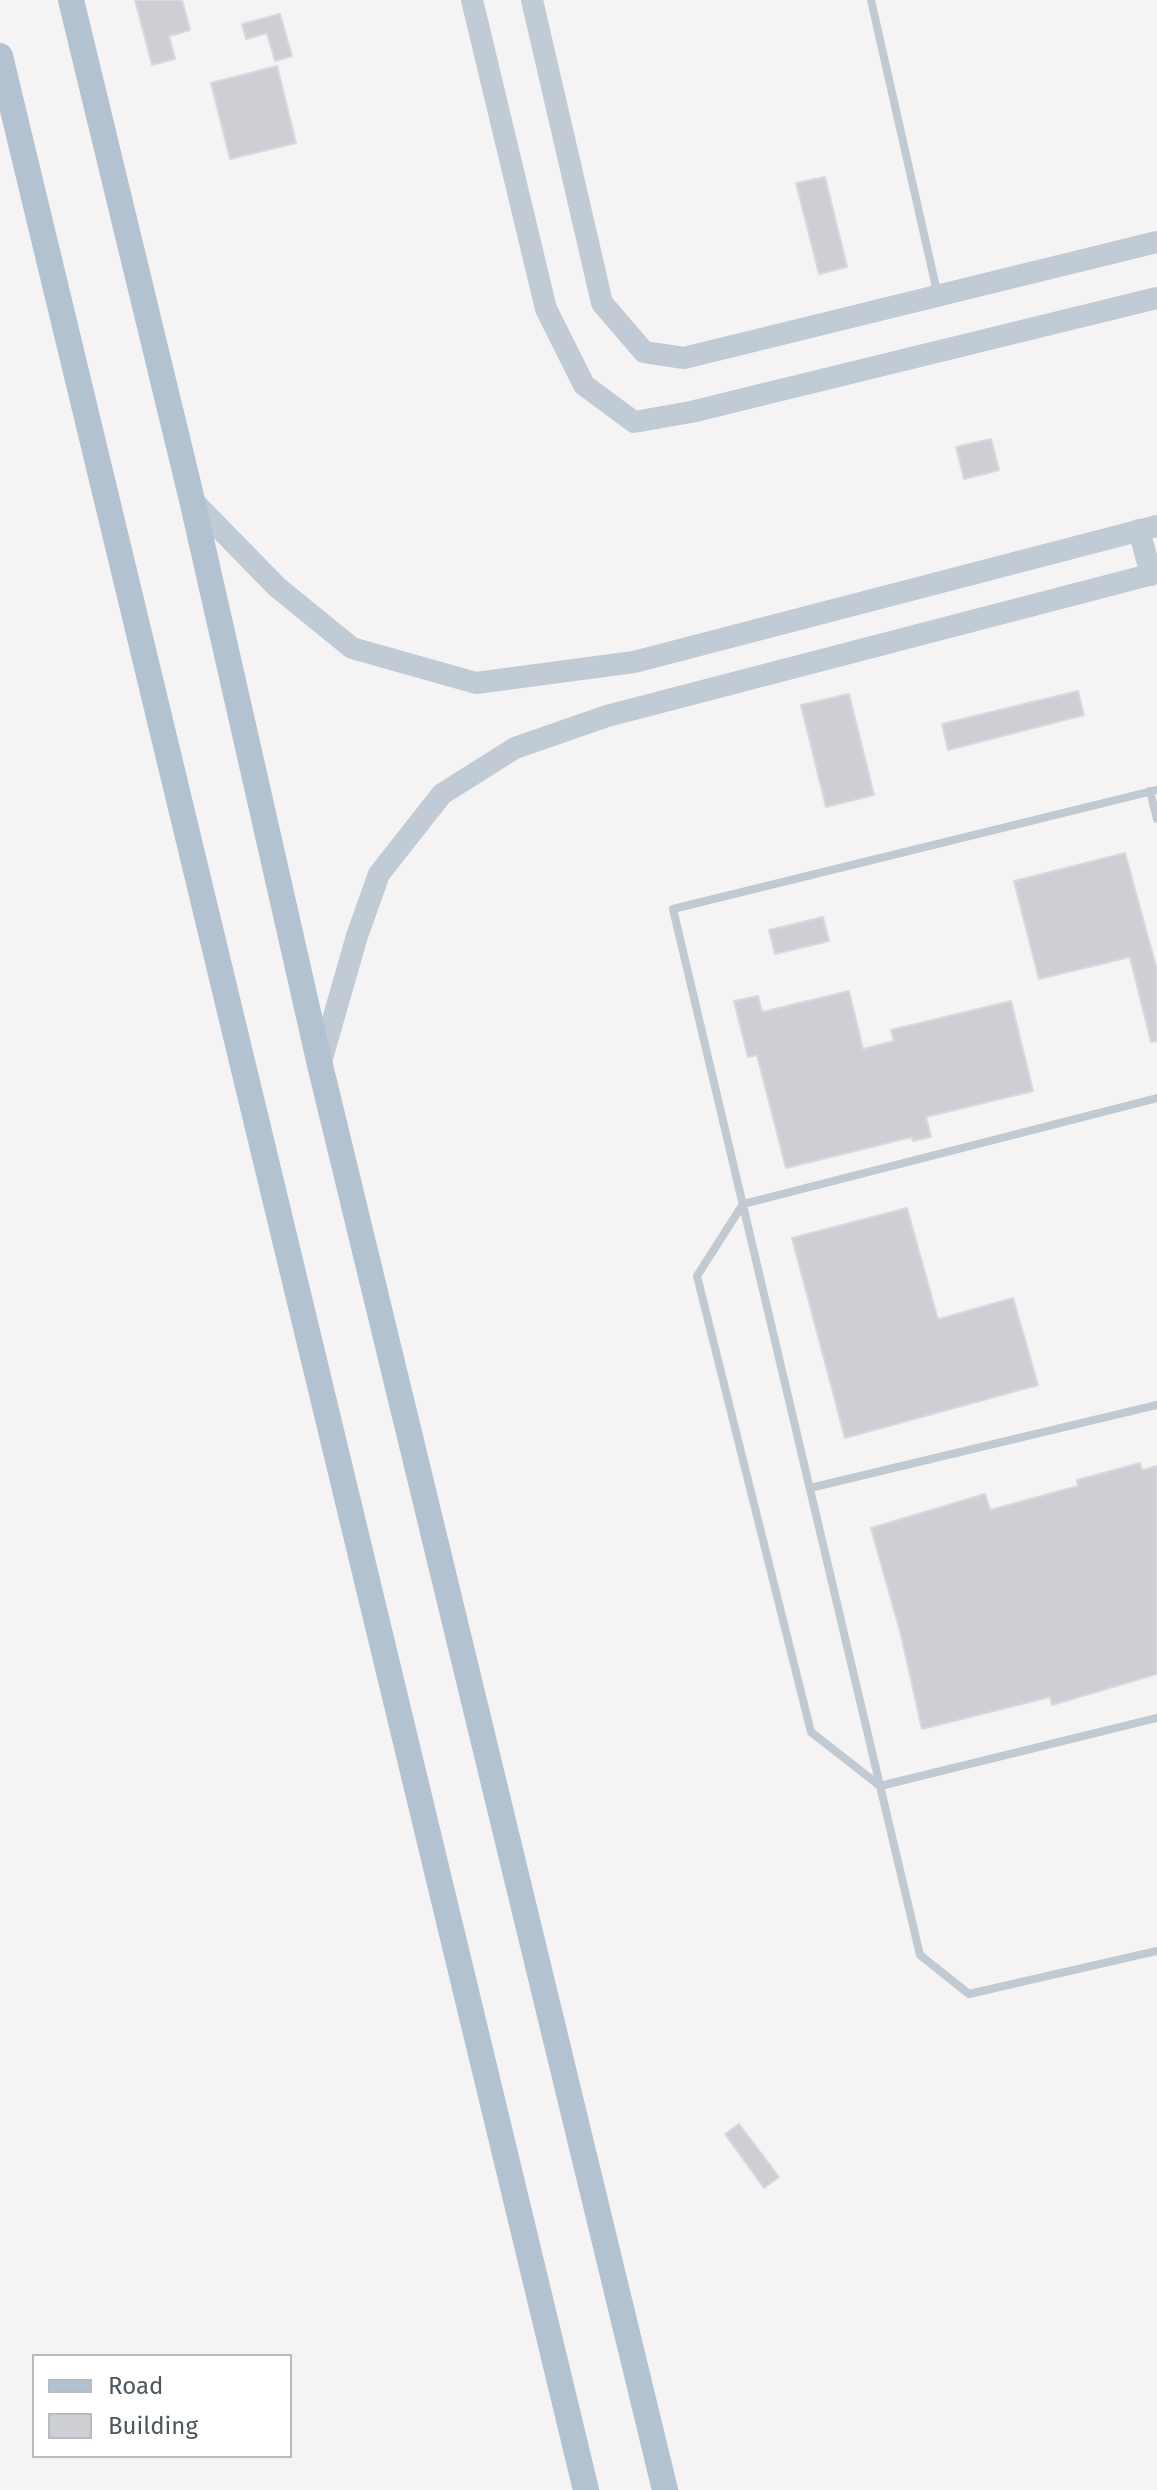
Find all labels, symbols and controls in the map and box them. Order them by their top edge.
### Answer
legend [32,2354,292,2458]
text: Road [108,2372,163,2400]
text: Building [108,2412,198,2440]

